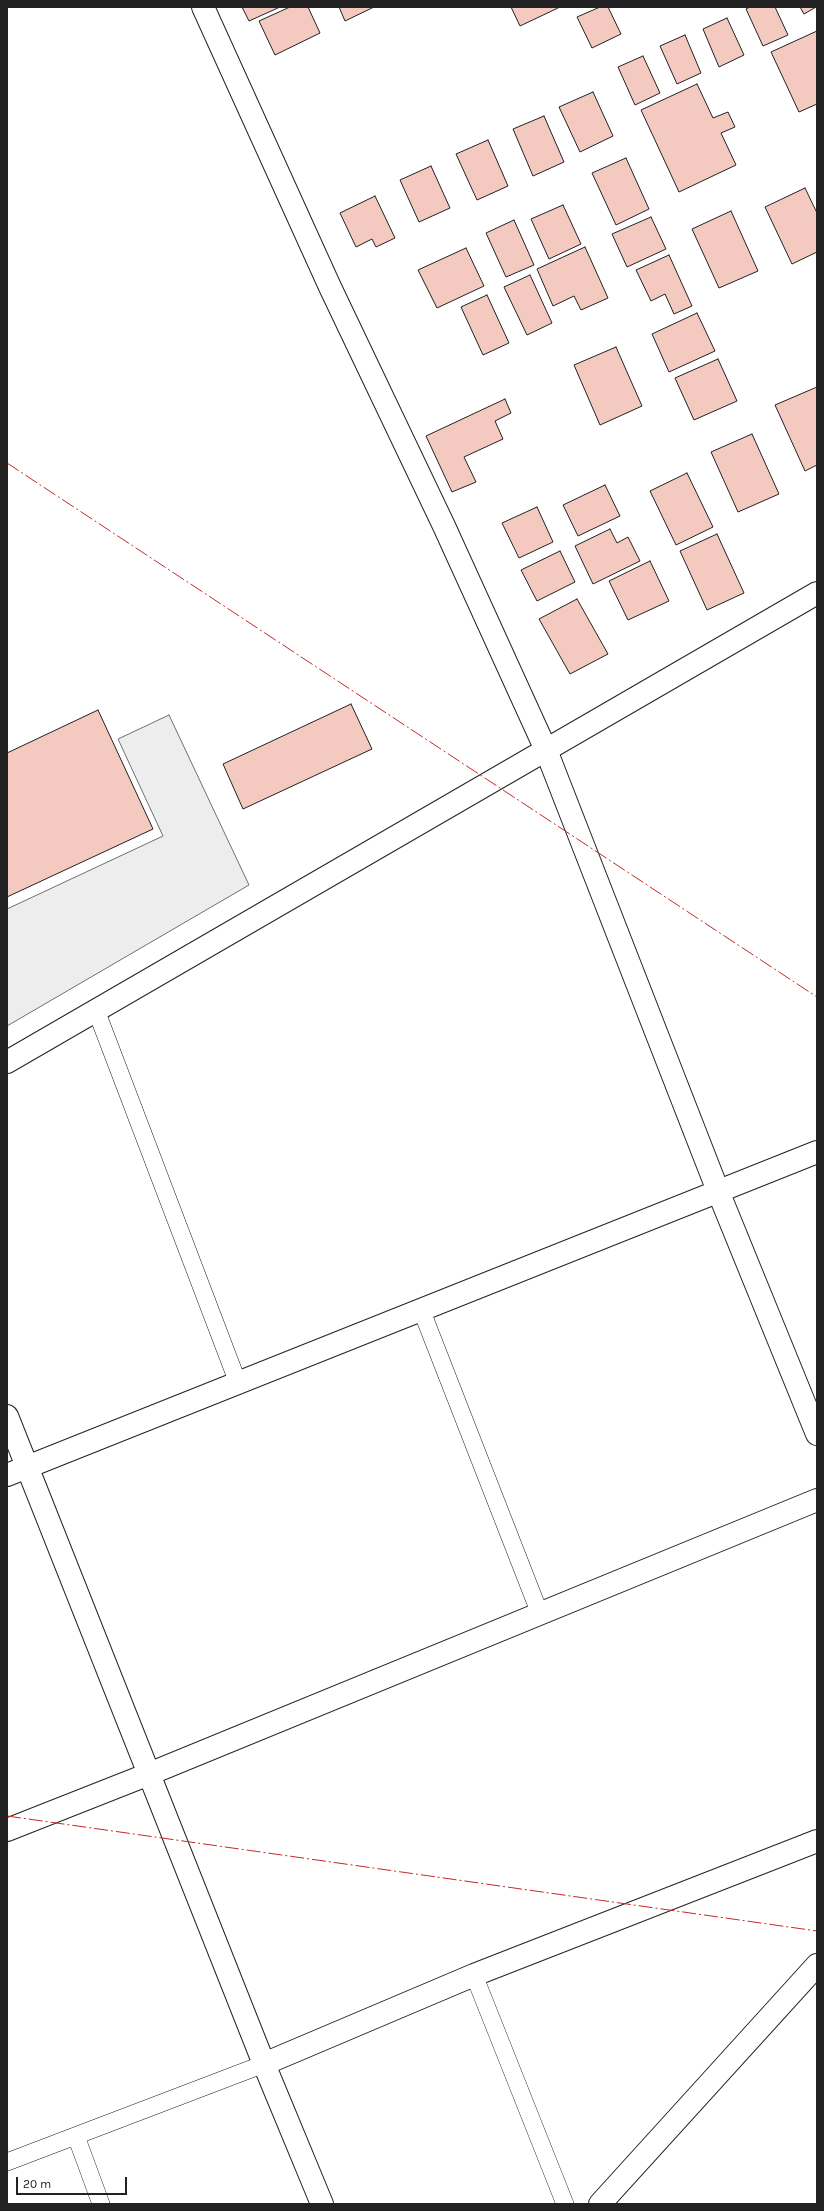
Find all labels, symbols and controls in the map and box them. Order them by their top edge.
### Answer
scale bar [18,2169,129,2195]
text: 20 m [23,2177,51,2191]

